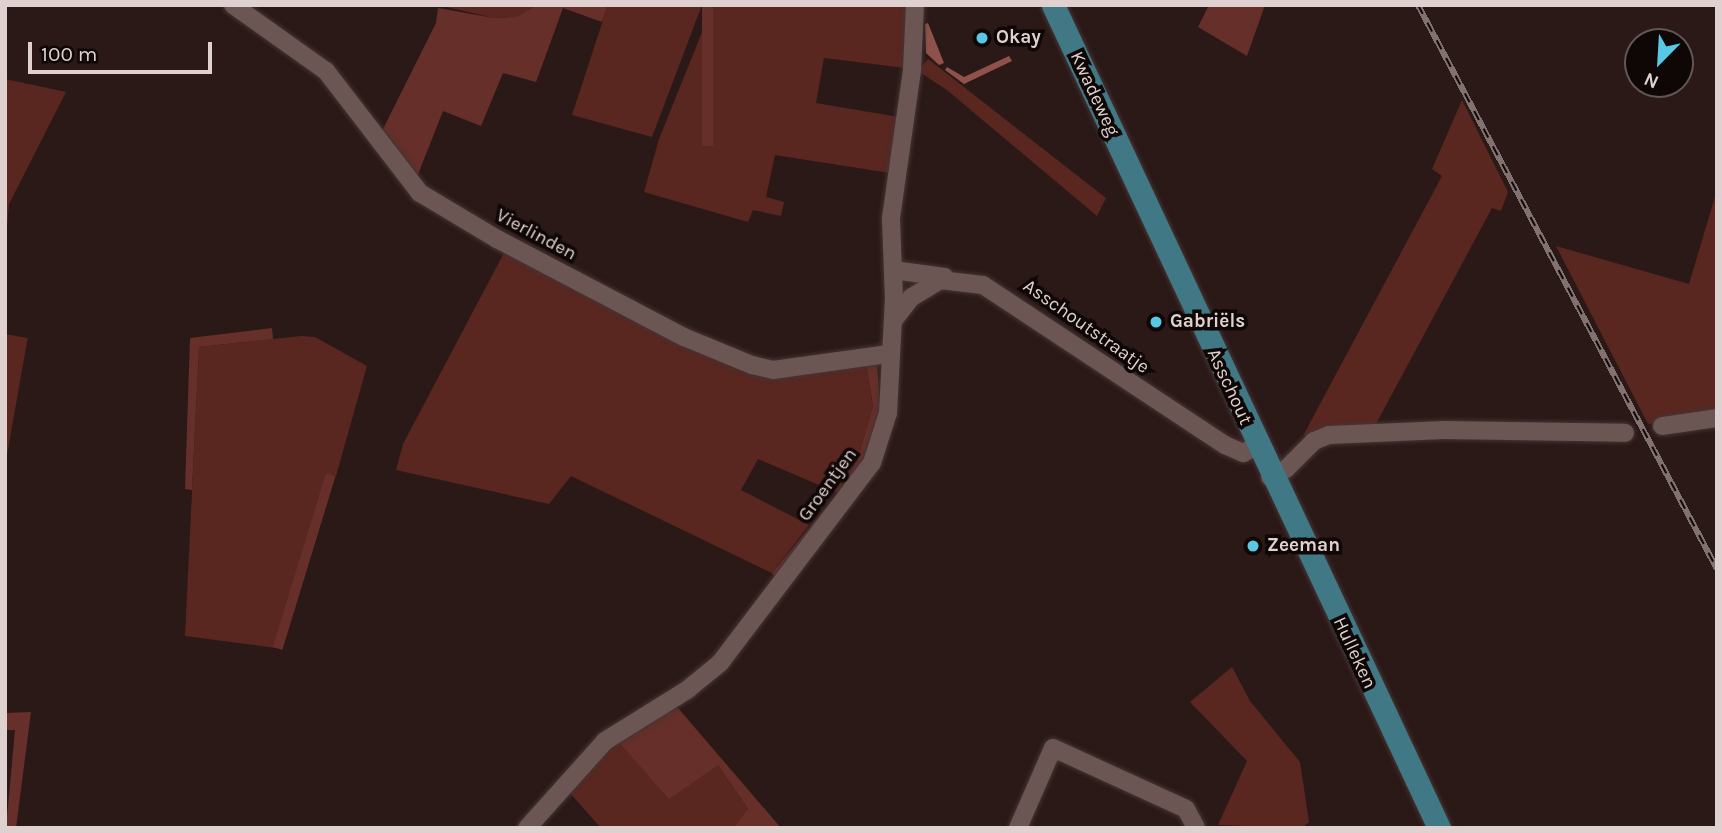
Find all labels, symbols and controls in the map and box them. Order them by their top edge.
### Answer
place label: Okay [996,27,1041,49]
scale bar [32,28,215,72]
north arrow [1624,28,1694,98]
marker: Okay [974,30,990,46]
text: 100 m [41,42,98,66]
street label: Kwadeweg [1064,48,1124,140]
text: N [1641,68,1662,93]
street label: Vierlinden [492,204,580,266]
street label: Asschoutstraatje [1018,275,1154,379]
place label: Gabriëls [1170,311,1245,333]
marker: Gabriëls [1148,314,1164,330]
street label: Asschout [1202,345,1256,429]
street label: Groentjen [794,444,862,526]
place label: Zeeman [1267,535,1340,557]
marker: Zeeman [1245,538,1261,554]
street label: Hulleken [1327,614,1381,692]

